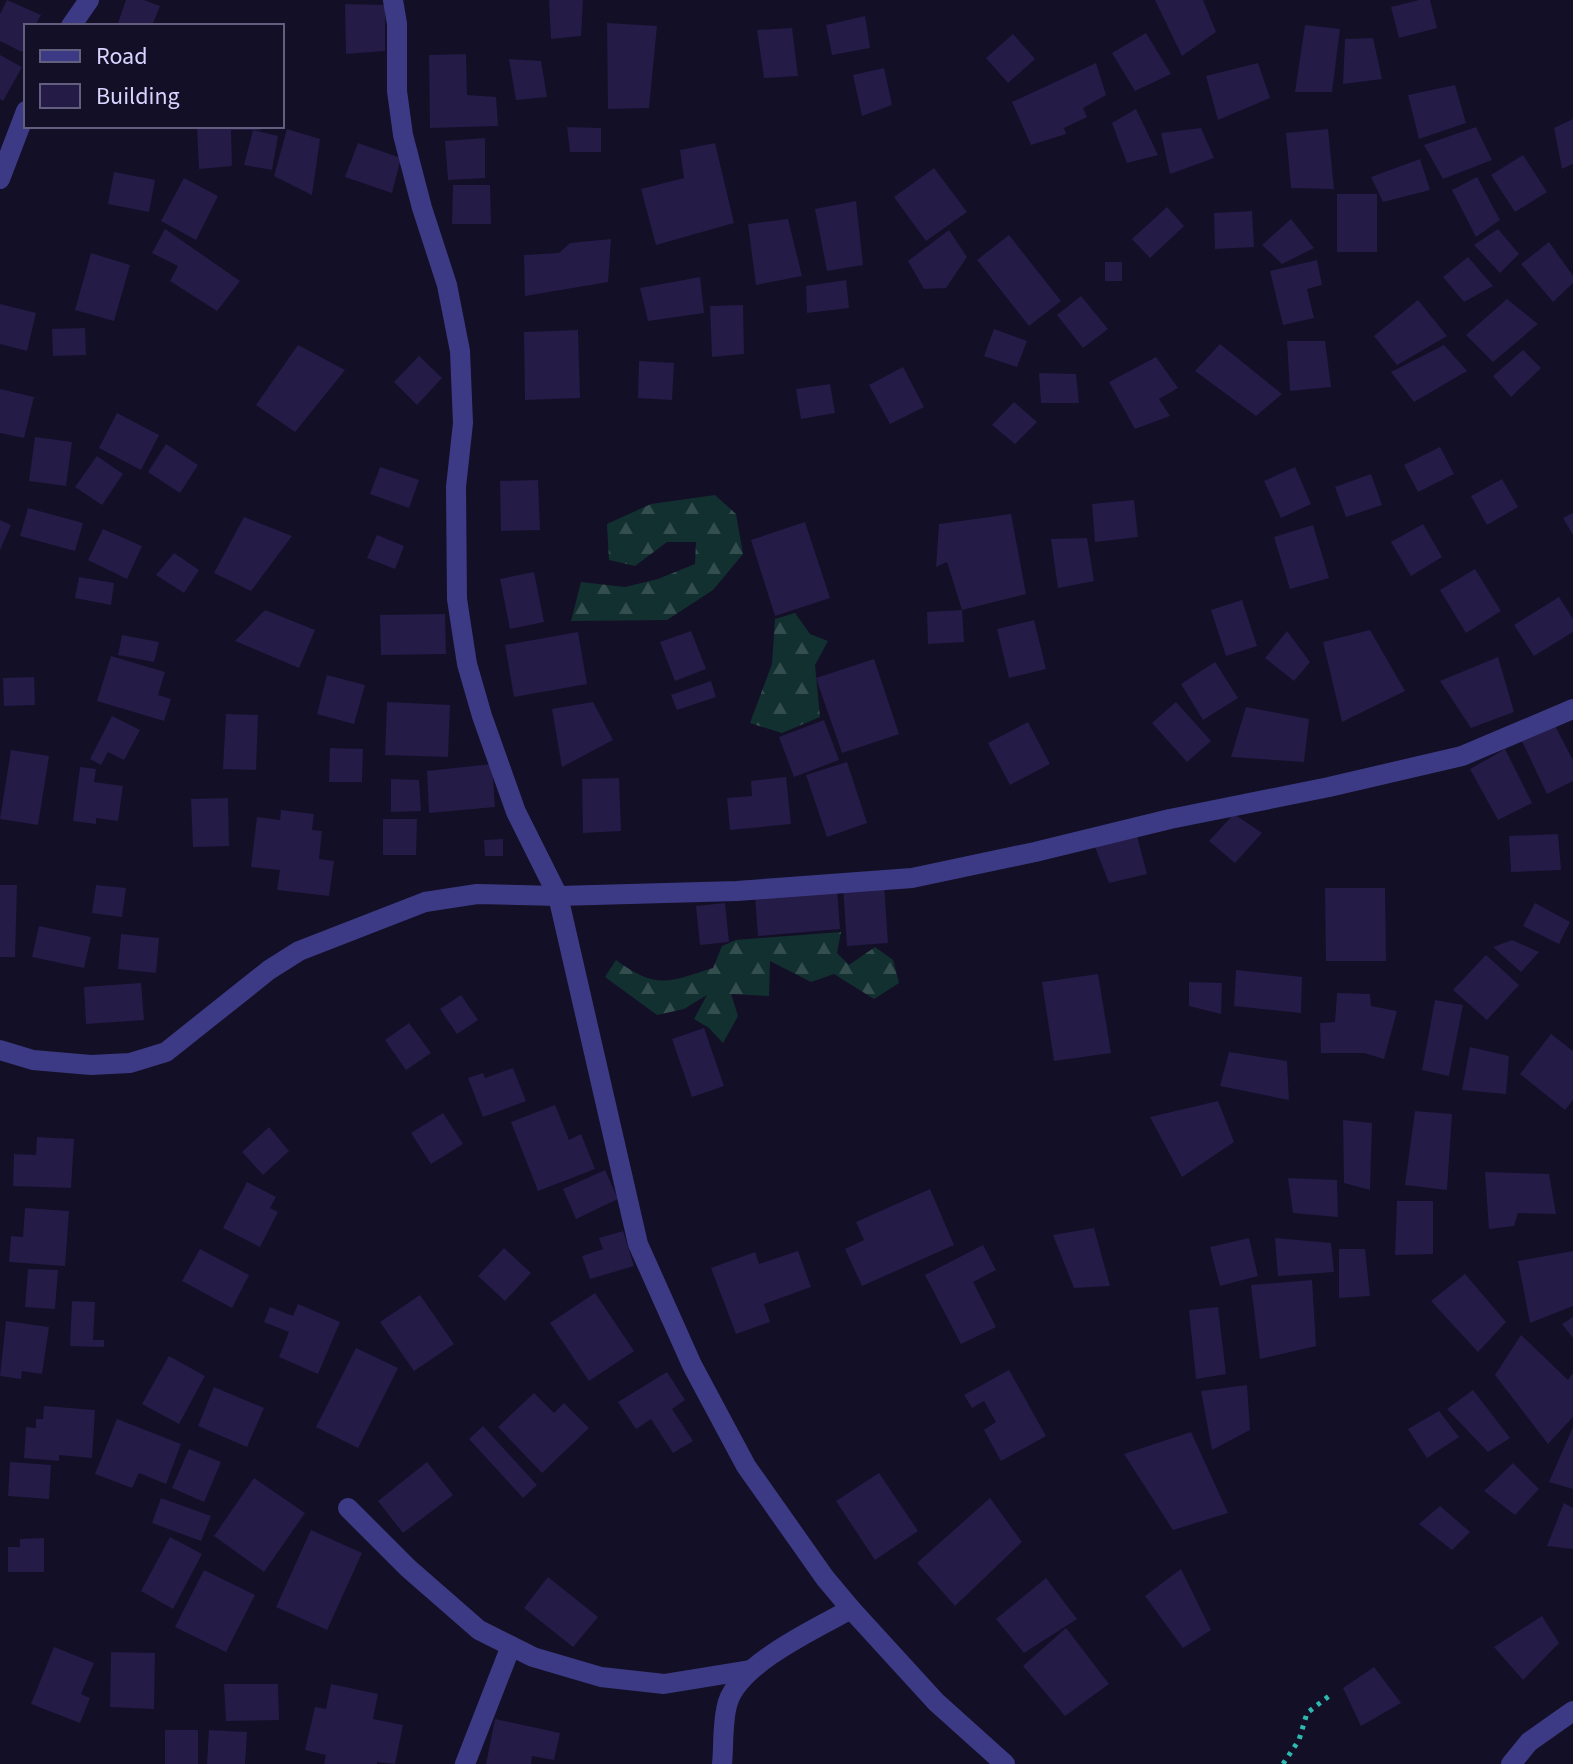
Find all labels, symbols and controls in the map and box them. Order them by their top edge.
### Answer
legend [24,24,284,128]
text: Road [96,39,148,74]
text: Building [96,79,180,114]

